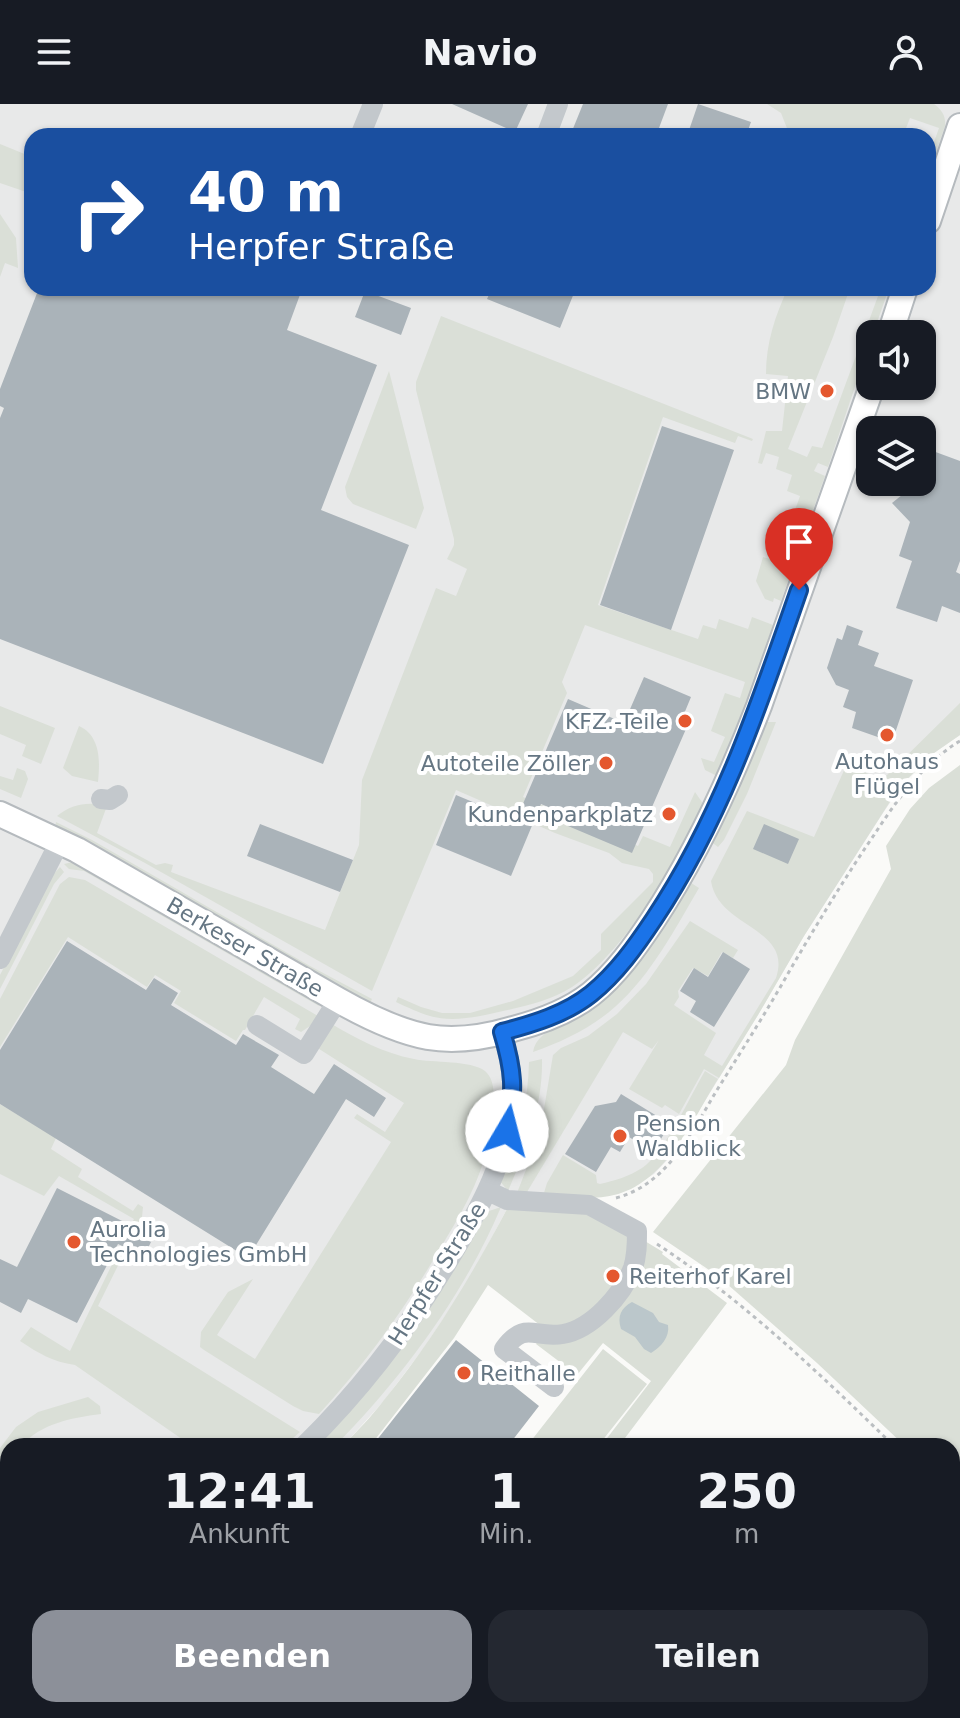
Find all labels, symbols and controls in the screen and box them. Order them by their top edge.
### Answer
icon: menu [32,30,76,74]
icon: person [884,30,928,74]
text: Navio [423,32,537,73]
text: 40 m [188,159,344,224]
icon: right [56,160,160,264]
text: Herpfer Straße [188,226,455,267]
map controls [856,320,936,496]
button: sound [856,320,936,400]
place label: BMW [755,379,811,404]
marker: BMW [818,382,836,400]
button: layers [856,416,936,496]
pin [765,508,833,590]
icon: arrive [777,520,821,564]
place label: KFZ.-Teile [565,709,669,734]
marker: KFZ.-Teile [676,712,694,730]
marker: Autohaus Flügel [878,726,896,744]
place label: Autohaus Flügel [835,749,939,799]
place label: Autoteile Zöller [421,751,591,776]
marker: Autoteile Zöller [597,754,615,772]
place label: Kundenparkplatz [467,802,653,827]
marker: Kundenparkplatz [660,805,678,823]
street label: Berkeser Straße [162,892,328,1002]
position arrow [465,1089,549,1173]
place label: Pension Waldblick [636,1111,741,1161]
marker: Pension Waldblick [611,1127,629,1145]
street label: Herpfer Straße [383,1198,491,1350]
place label: Aurolia Technologies GmbH [89,1217,307,1267]
marker: Aurolia Technologies GmbH [65,1233,83,1251]
place label: Reiterhof Karel [629,1264,792,1289]
marker: Reiterhof Karel [604,1267,622,1285]
place label: Reithalle [480,1361,576,1386]
marker: Reithalle [455,1364,473,1382]
text: 12:41 [163,1463,316,1519]
text: 1 [490,1463,523,1519]
text: 250 [697,1463,797,1519]
text: Ankunft [189,1519,290,1549]
text: Min. [479,1519,533,1549]
text: m [734,1519,759,1549]
button: Beenden [32,1610,472,1702]
button: Teilen [488,1610,928,1702]

